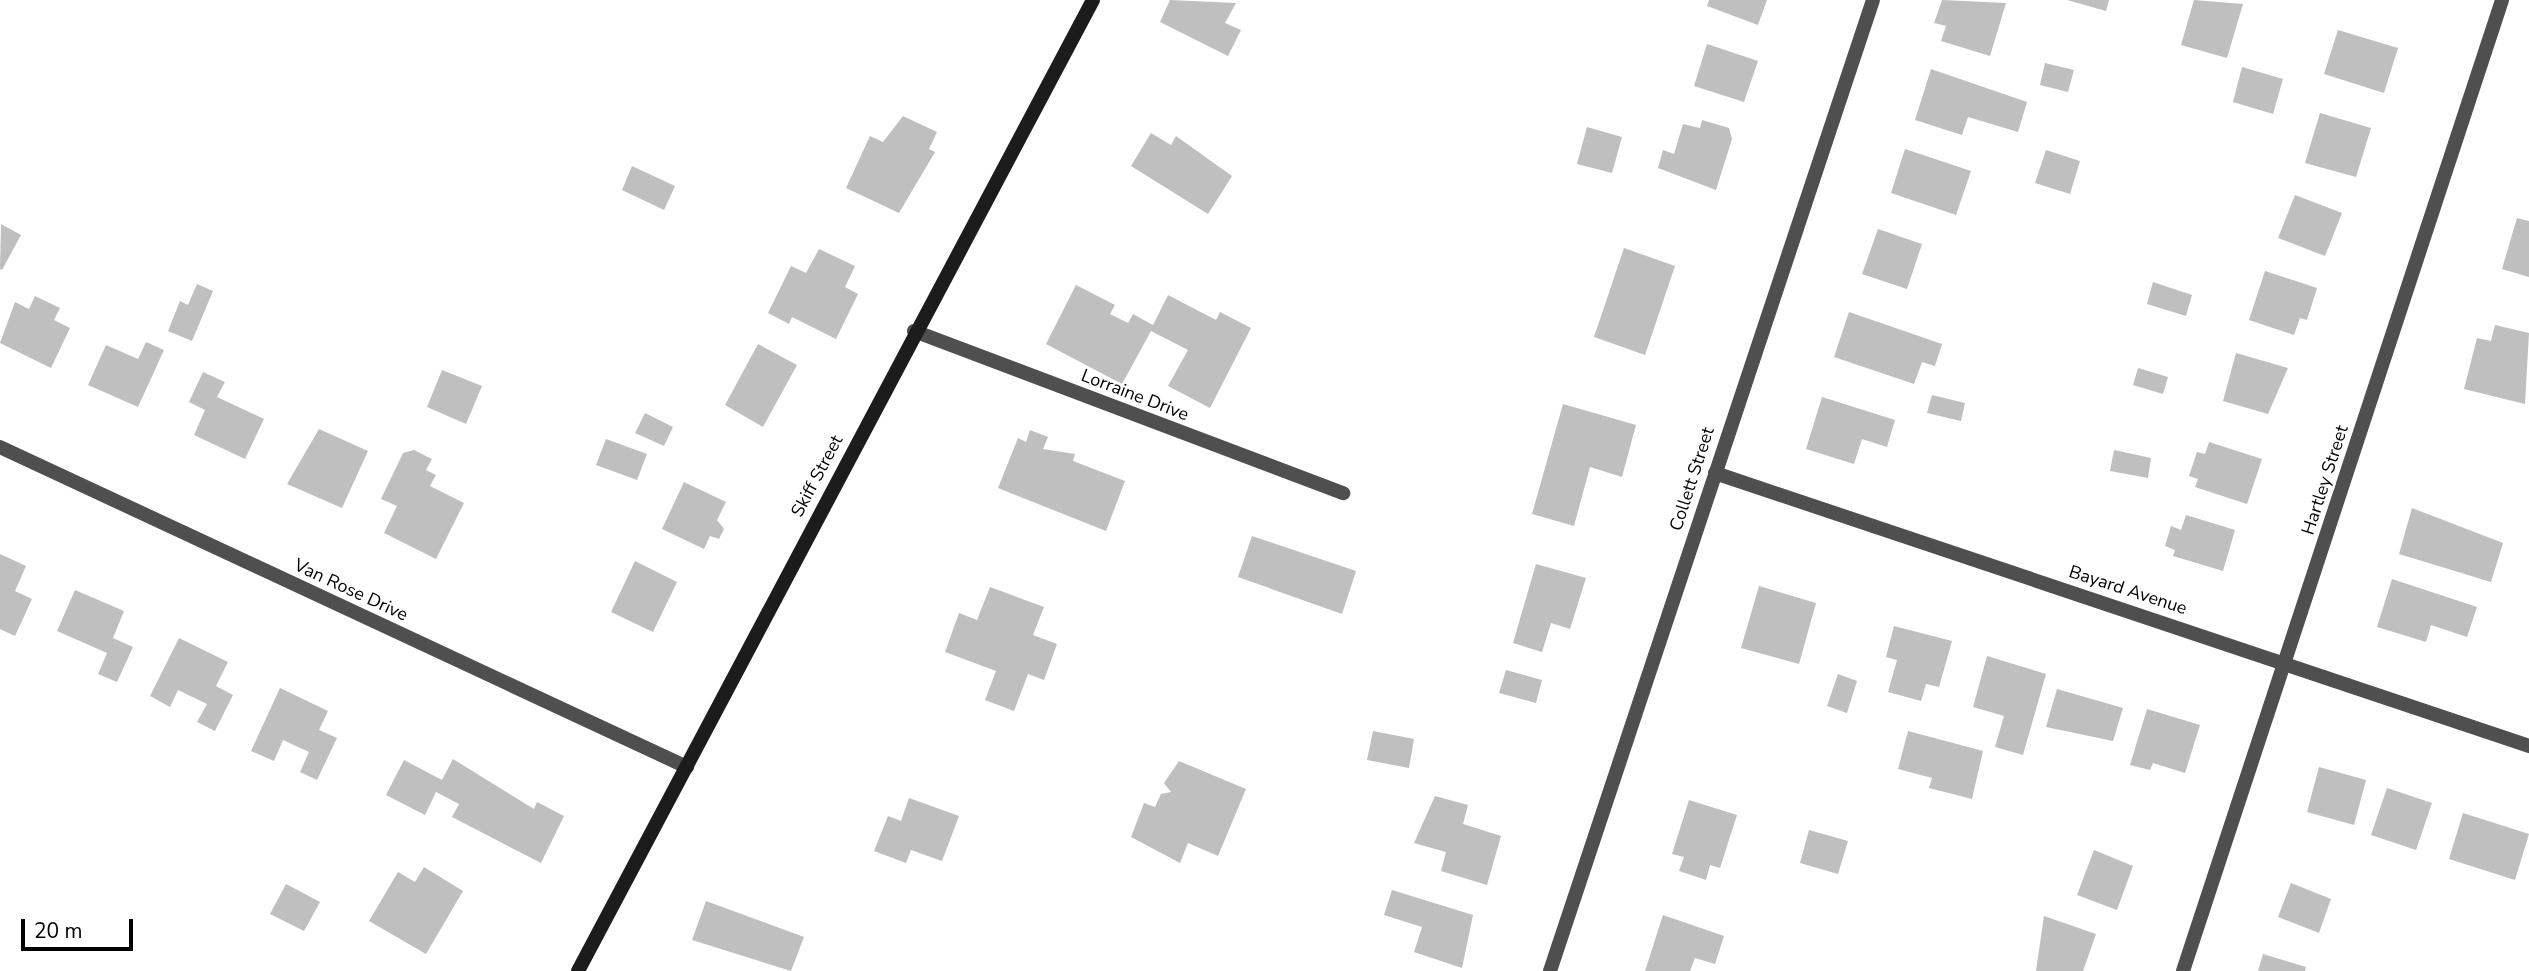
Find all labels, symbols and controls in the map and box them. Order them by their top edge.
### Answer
street label: Lorraine Drive [1078,365,1192,425]
street label: Hartley Street [2297,422,2353,538]
street label: Collett Street [1665,424,1719,534]
street label: Skiff Street [786,431,848,521]
street label: Van Rose Drive [291,554,411,626]
street label: Bayard Avenue [2066,561,2190,619]
scale bar [24,904,136,948]
text: 20 m [34,917,83,945]

